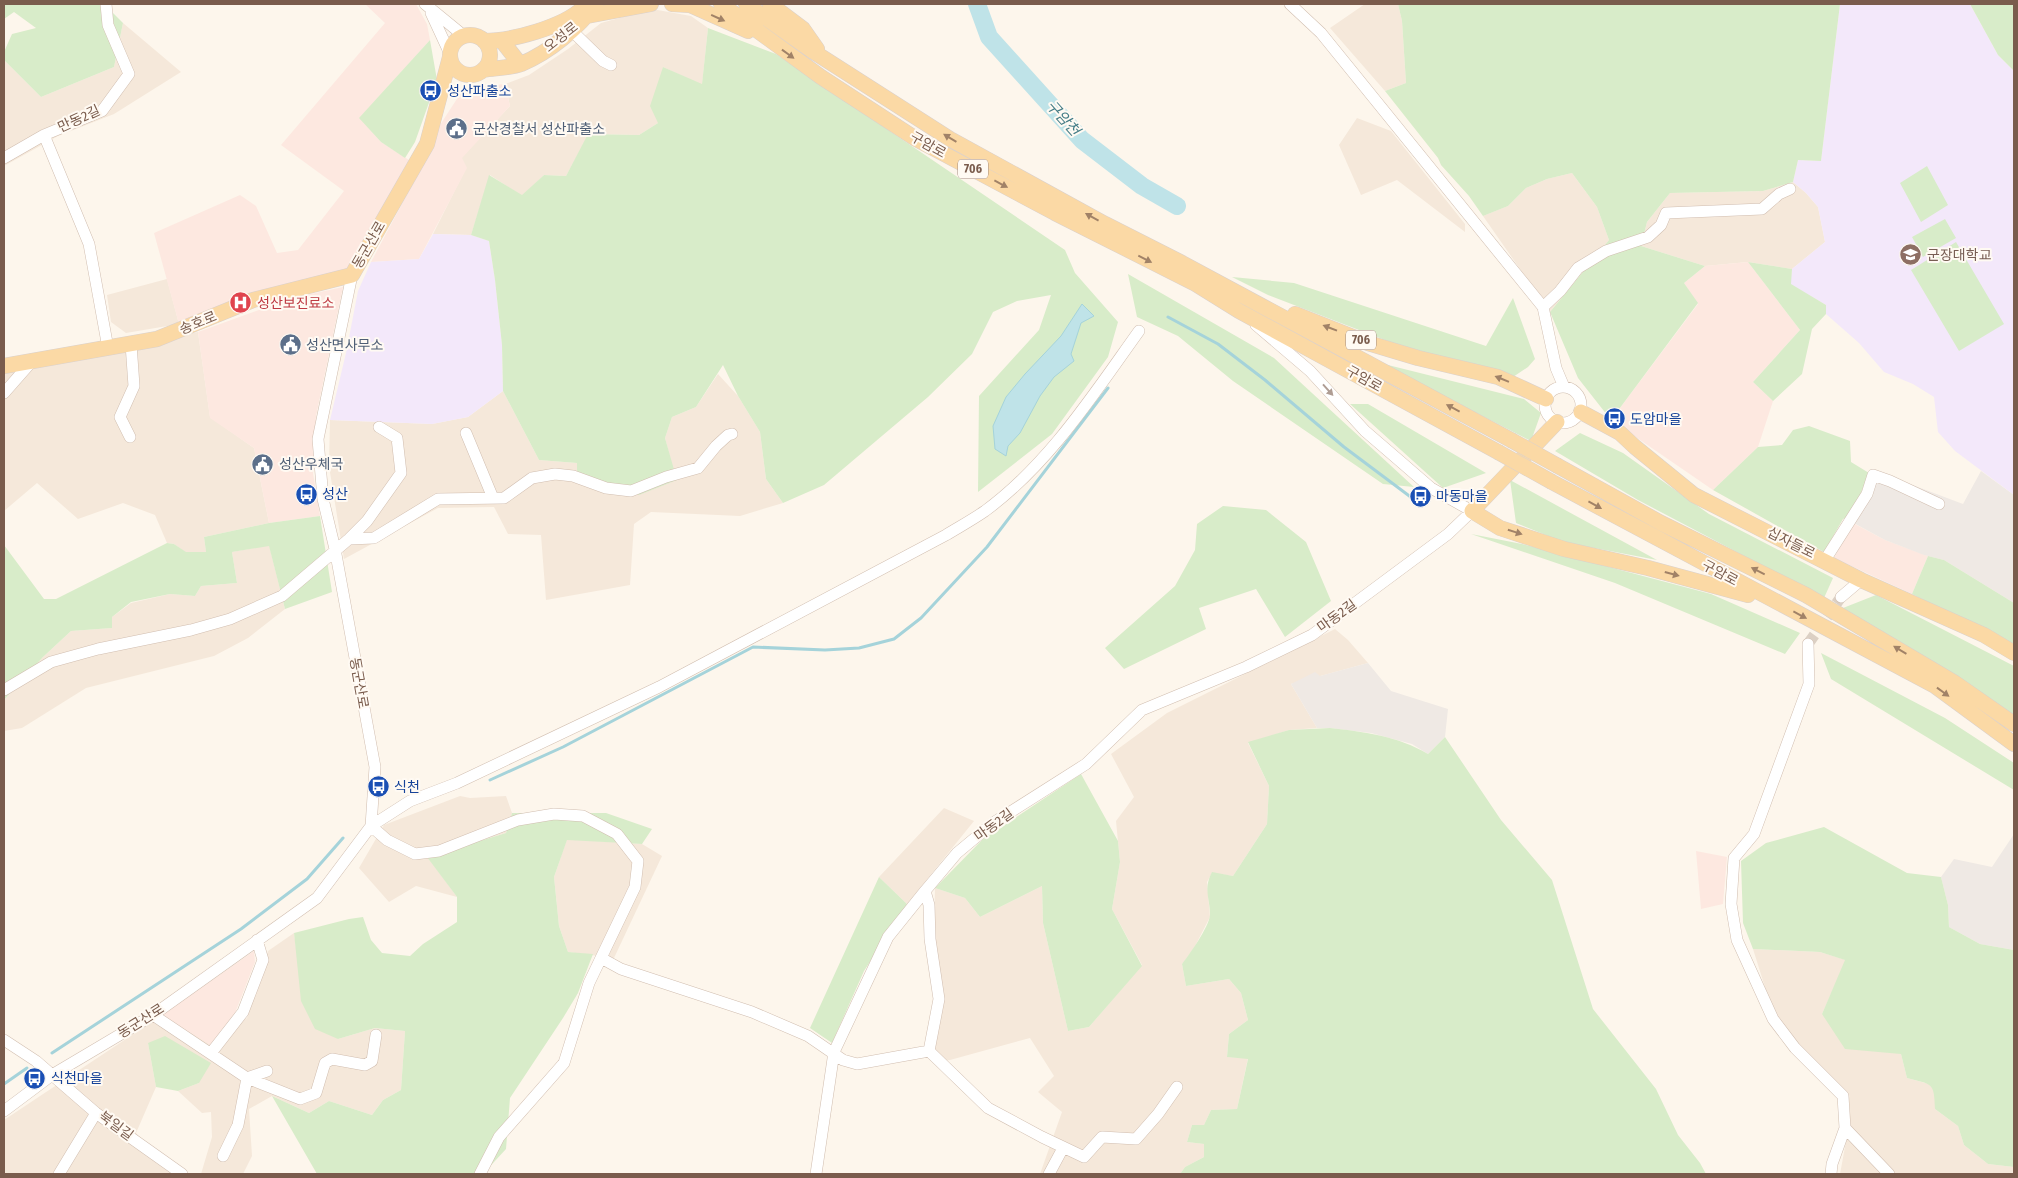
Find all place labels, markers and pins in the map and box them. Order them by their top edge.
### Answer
bus stop icon: 성산파출소 [419,79,443,103]
place label: 성산파출소 [447,83,512,100]
public building icon: 군산경찰서 성산파출소 [445,117,469,141]
place label: 군산경찰서 성산파출소 [473,121,605,138]
school or university icon: 군장대학교 [1899,243,1923,267]
place label: 군장대학교 [1927,247,1992,264]
hospital icon: 성산보진료소 [229,291,253,315]
place label: 성산보진료소 [257,295,334,312]
public building icon: 성산면사무소 [278,333,302,357]
place label: 성산면사무소 [306,337,383,354]
bus stop icon: 도암마을 [1602,407,1626,431]
place label: 도암마을 [1630,411,1682,428]
public building icon: 성산우체국 [251,452,275,476]
place label: 성산우체국 [279,456,344,473]
bus stop icon: 성산 [294,482,318,506]
bus stop icon: 마동마을 [1408,484,1432,508]
place label: 성산 [322,486,348,503]
place label: 마동마을 [1436,488,1488,505]
bus stop icon: 식천 [366,775,390,799]
place label: 식천 [394,779,420,796]
bus stop icon: 식천마을 [23,1066,47,1090]
place label: 식천마을 [51,1070,103,1087]

